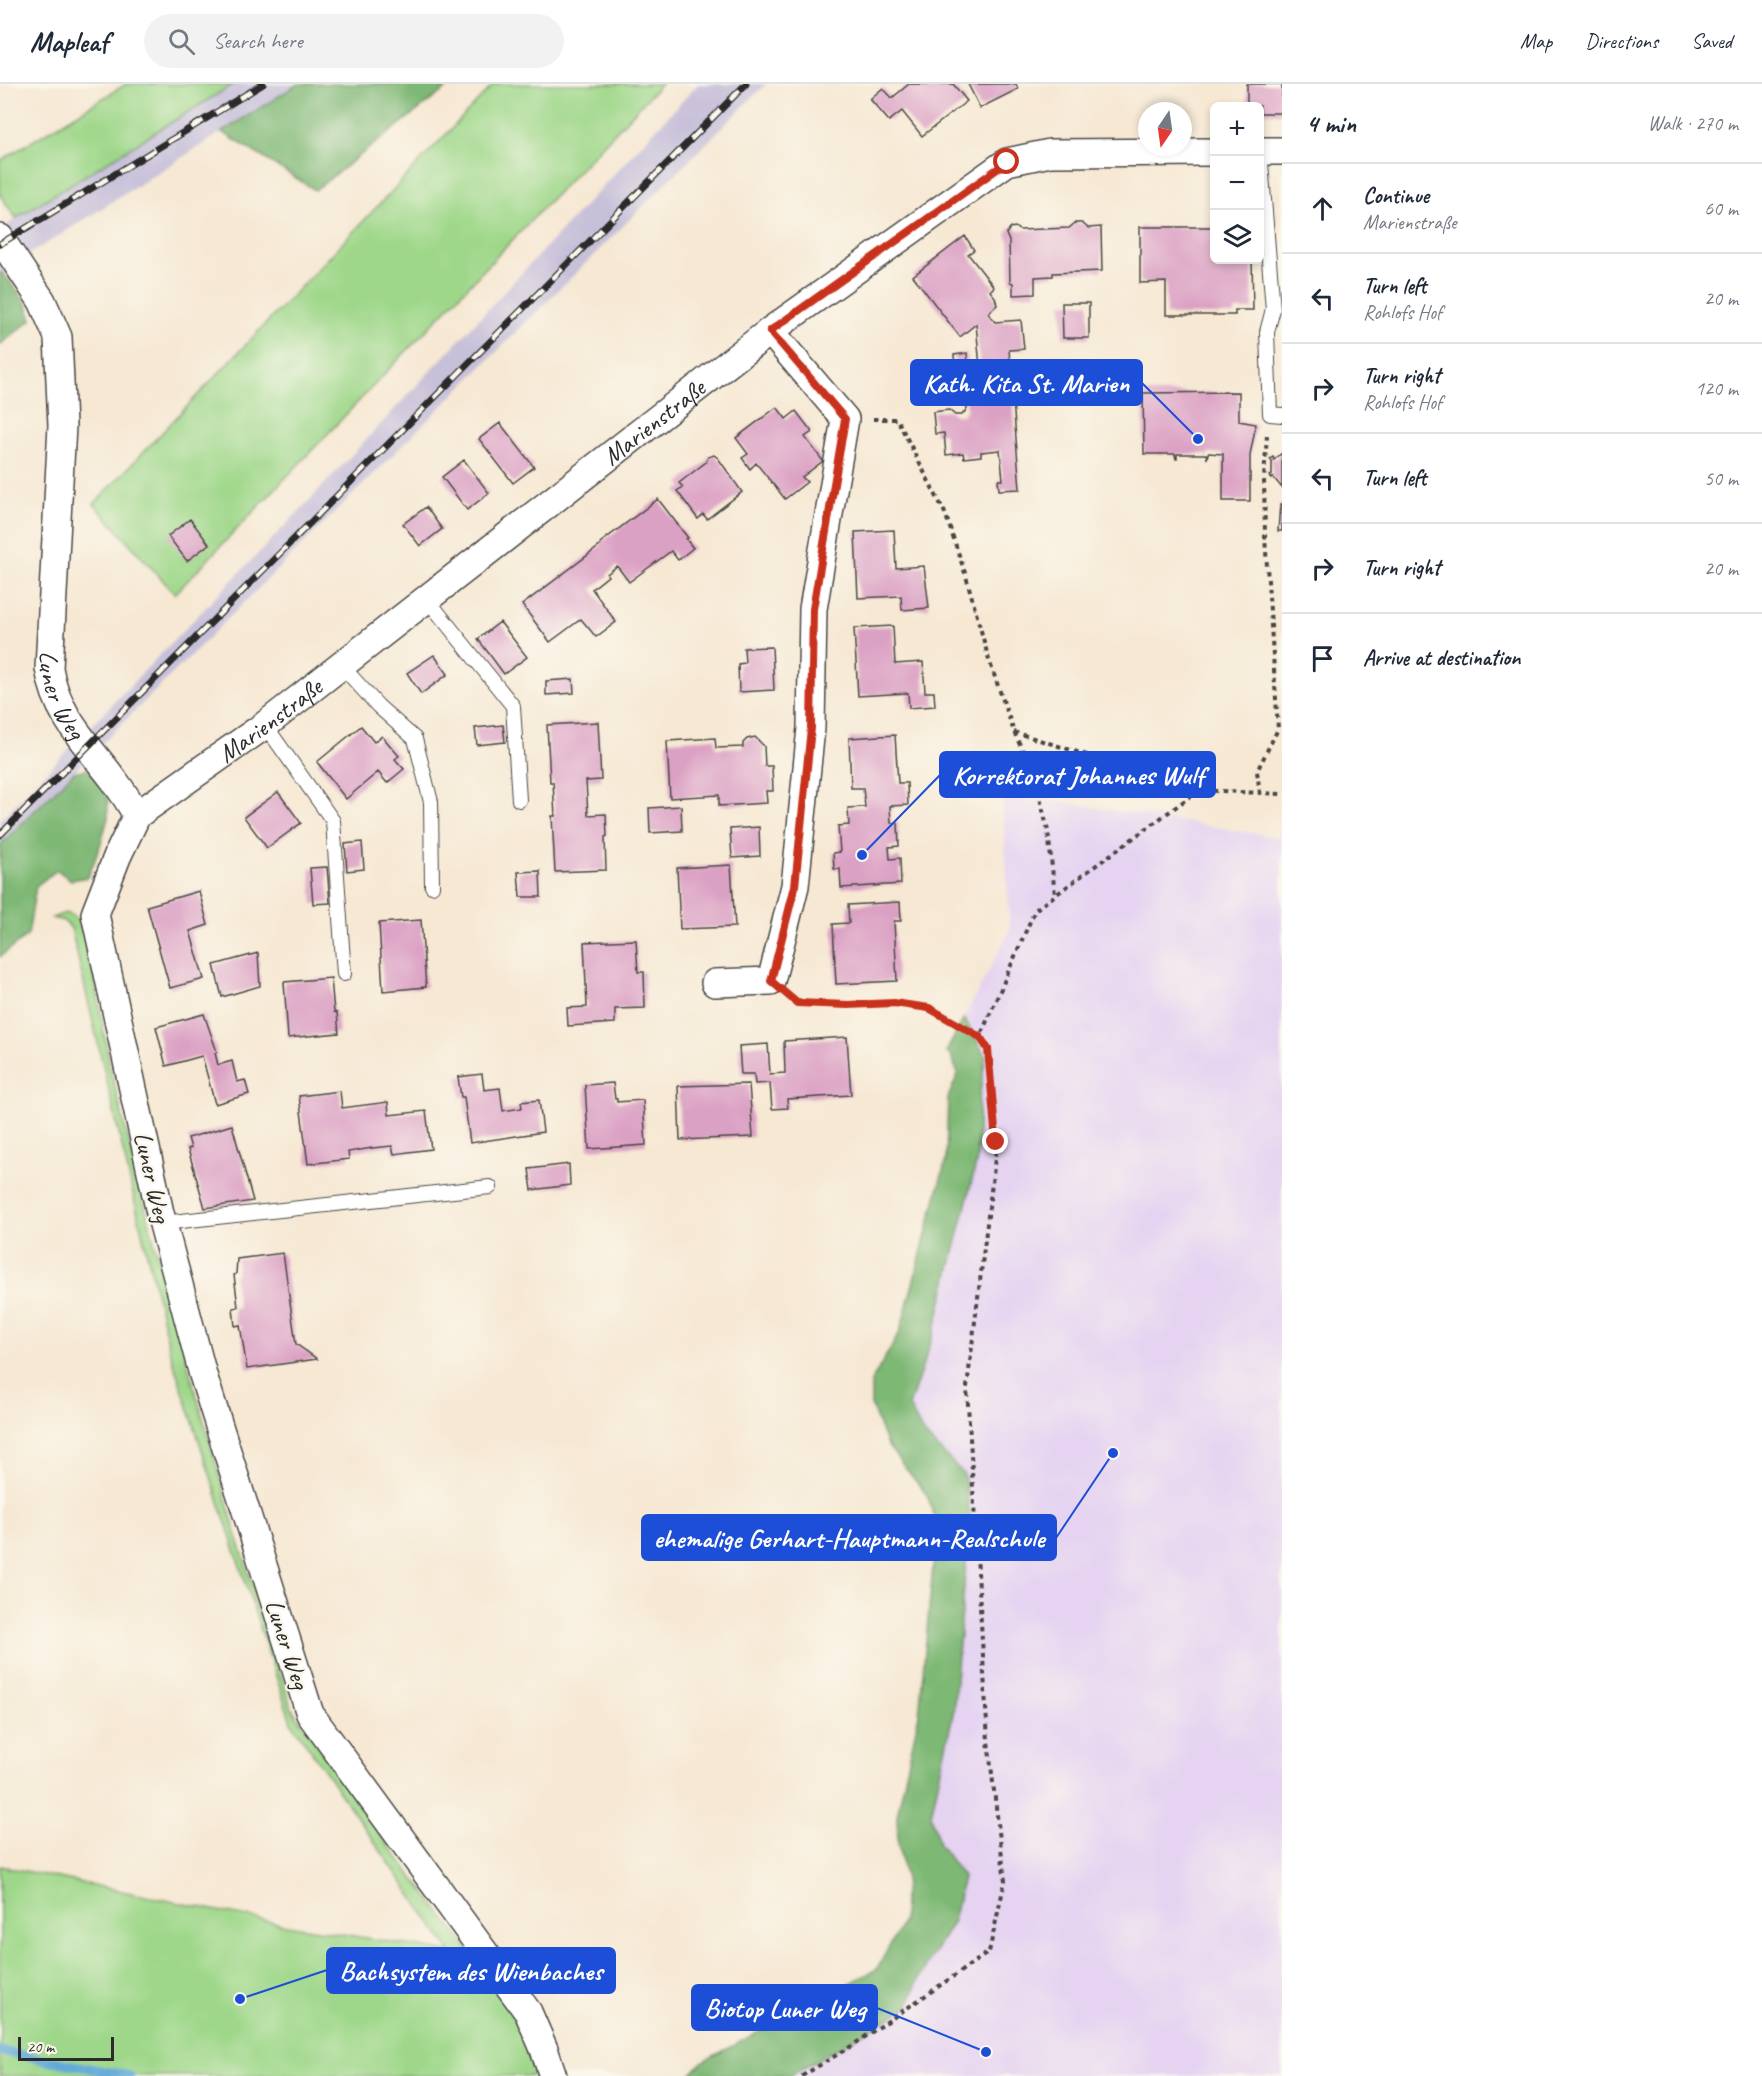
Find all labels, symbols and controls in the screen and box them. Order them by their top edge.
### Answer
search box [144,14,564,68]
text: Mapleaf [30,24,108,59]
icon: search [165,25,198,58]
text: Search here [213,27,303,55]
text: Map [1520,28,1552,54]
text: Directions [1585,28,1658,54]
text: Saved [1691,28,1732,54]
north arrow [1138,102,1192,156]
map controls [1210,102,1264,264]
button: + [1210,102,1264,156]
text: 4 min [1306,107,1356,140]
text: Walk · 270 m [1648,111,1738,136]
route start [993,148,1019,174]
button: − [1210,156,1264,210]
text: Continue [1363,182,1429,210]
icon: ahead [1306,192,1339,225]
text: 60 m [1704,196,1738,221]
button: layers [1210,210,1264,264]
text: Marienstraße [1363,210,1456,235]
text: Turn left [1363,272,1427,300]
icon: left [1306,282,1339,315]
text: 20 m [1704,286,1738,311]
text: Rohlofs Hof [1363,300,1442,325]
callout: Kath. Kita St. Marien [911,360,1142,405]
text: Turn right [1363,362,1440,390]
text: Kath. Kita St. Marien [923,366,1130,400]
street label: Marienstraße [596,370,714,473]
icon: right [1306,372,1339,405]
text: 120 m [1695,376,1738,401]
text: Rohlofs Hof [1363,390,1442,415]
icon: left [1306,462,1339,495]
text: Turn left [1363,464,1427,492]
text: 50 m [1704,466,1738,491]
icon: right [1306,552,1339,585]
text: Turn right [1363,554,1440,582]
text: 20 m [1704,556,1738,581]
icon: arrive [1306,642,1339,675]
text: Arrive at destination [1363,644,1520,672]
street label: Luner Weg [32,651,94,747]
street label: Marienstraße [212,669,331,770]
callout: Korrektorat Johannes Wulf [940,752,1215,797]
text: Korrektorat Johannes Wulf [952,758,1210,792]
route end [982,1128,1008,1154]
street label: Luner Weg [126,1129,179,1227]
callout: ehemalige Gerhart-Hauptmann-Realschule [642,1515,1056,1560]
text: ehemalige Gerhart-Hauptmann-Realschule [654,1521,1047,1555]
street label: Luner Weg [258,1595,318,1695]
callout: Bachsystem des Wienbaches [327,1948,615,1993]
text: Bachsystem des Wienbaches [339,1954,605,1988]
callout: Biotop Luner Weg [692,1985,877,2030]
text: Biotop Luner Weg [704,1991,869,2025]
scale bar [18,2034,114,2062]
text: 20 m [27,2037,54,2057]

